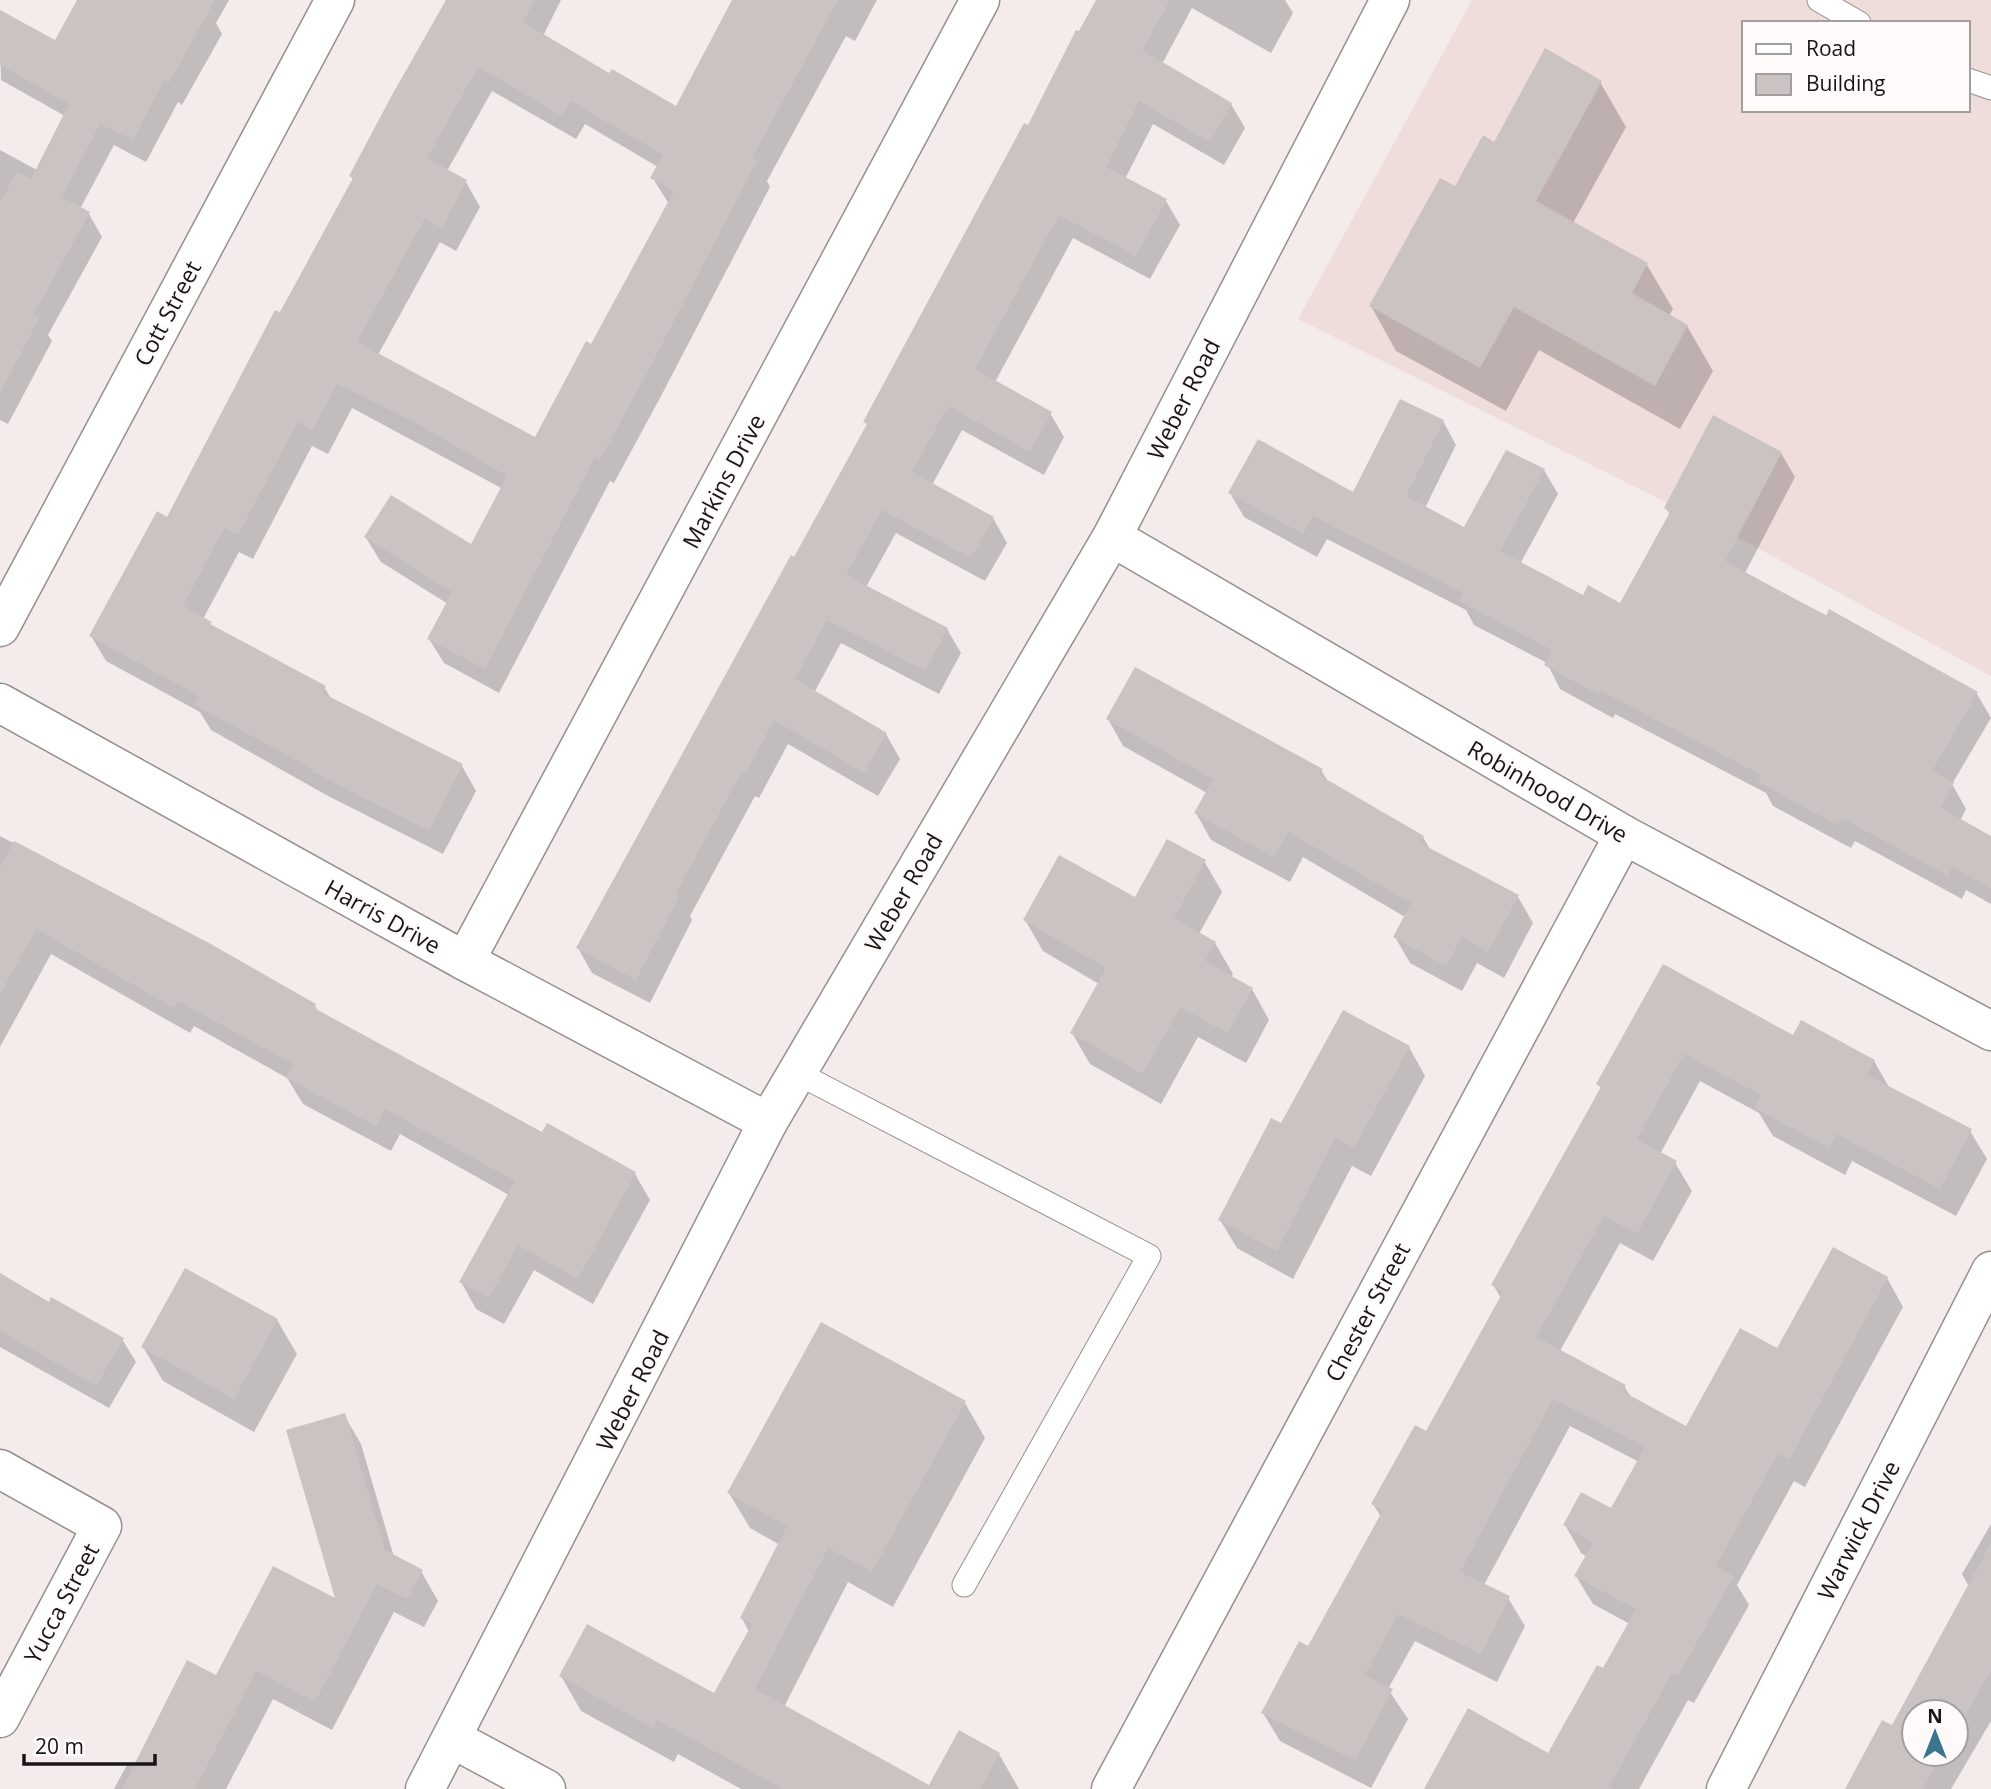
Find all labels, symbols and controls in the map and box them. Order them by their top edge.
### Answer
legend [1742,21,1970,112]
text: Road [1806,34,1856,62]
text: Building [1806,69,1885,97]
street label: Cott Street [126,255,208,371]
street label: Weber Road [1139,333,1227,465]
street label: Markins Drive [674,408,772,554]
street label: Robinhood Drive [1462,732,1634,850]
street label: Weber Road [856,827,950,957]
street label: Harris Drive [319,871,447,961]
street label: Chester Street [1317,1237,1417,1387]
street label: Weber Road [588,1324,676,1456]
street label: Warwick Drive [1809,1455,1907,1605]
street label: Yucca Street [16,1537,106,1669]
north arrow [1900,1698,1970,1768]
text: N [1927,1703,1943,1729]
scale bar [24,1722,156,1766]
text: 20 m [35,1732,84,1760]

